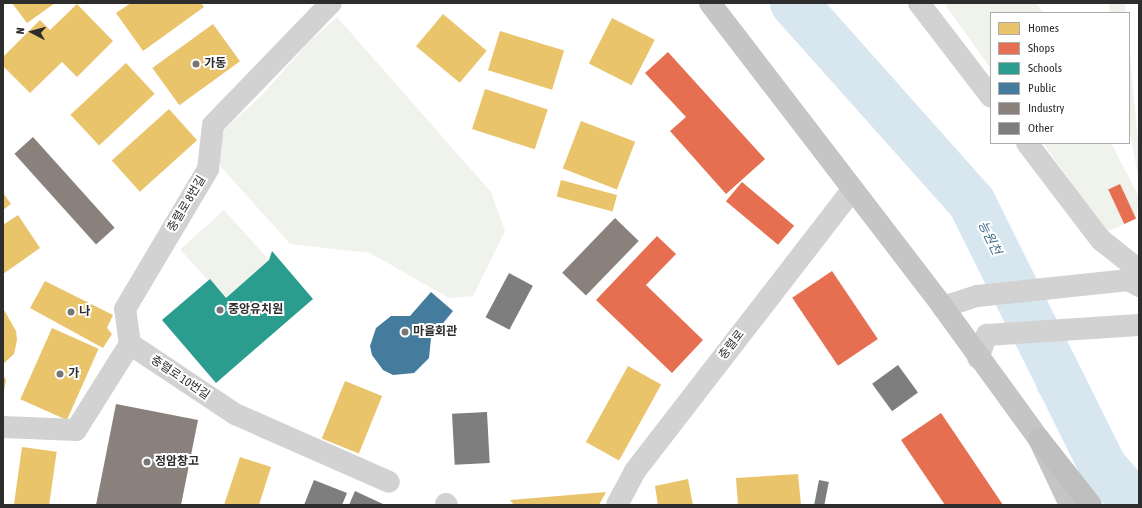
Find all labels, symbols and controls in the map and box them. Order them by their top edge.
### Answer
north arrow [12,12,52,52]
legend [990,12,1130,144]
text: Homes [1028,21,1059,35]
text: N [14,27,26,35]
text: Shops [1028,41,1054,55]
place label: 가동 [204,57,226,71]
marker: 가동 [191,59,201,69]
text: Schools [1028,61,1062,75]
text: Public [1028,81,1056,95]
text: Industry [1028,101,1065,115]
text: Other [1028,121,1053,135]
street label: 충렬로 8번길 [165,174,209,234]
water label: 능원천 [974,218,1004,258]
place label: 중앙유치원 [228,303,283,317]
place label: 나 [79,305,90,319]
marker: 중앙유치원 [215,305,225,315]
marker: 나 [66,307,76,317]
place label: 마을회관 [413,325,457,339]
marker: 마을회관 [400,327,410,337]
street label: 충렬로 [716,328,748,362]
street label: 충렬로 10번길 [148,353,212,403]
place label: 가 [68,367,79,381]
marker: 가 [55,369,65,379]
place label: 정암창고 [155,455,199,469]
marker: 정암창고 [142,457,152,467]

